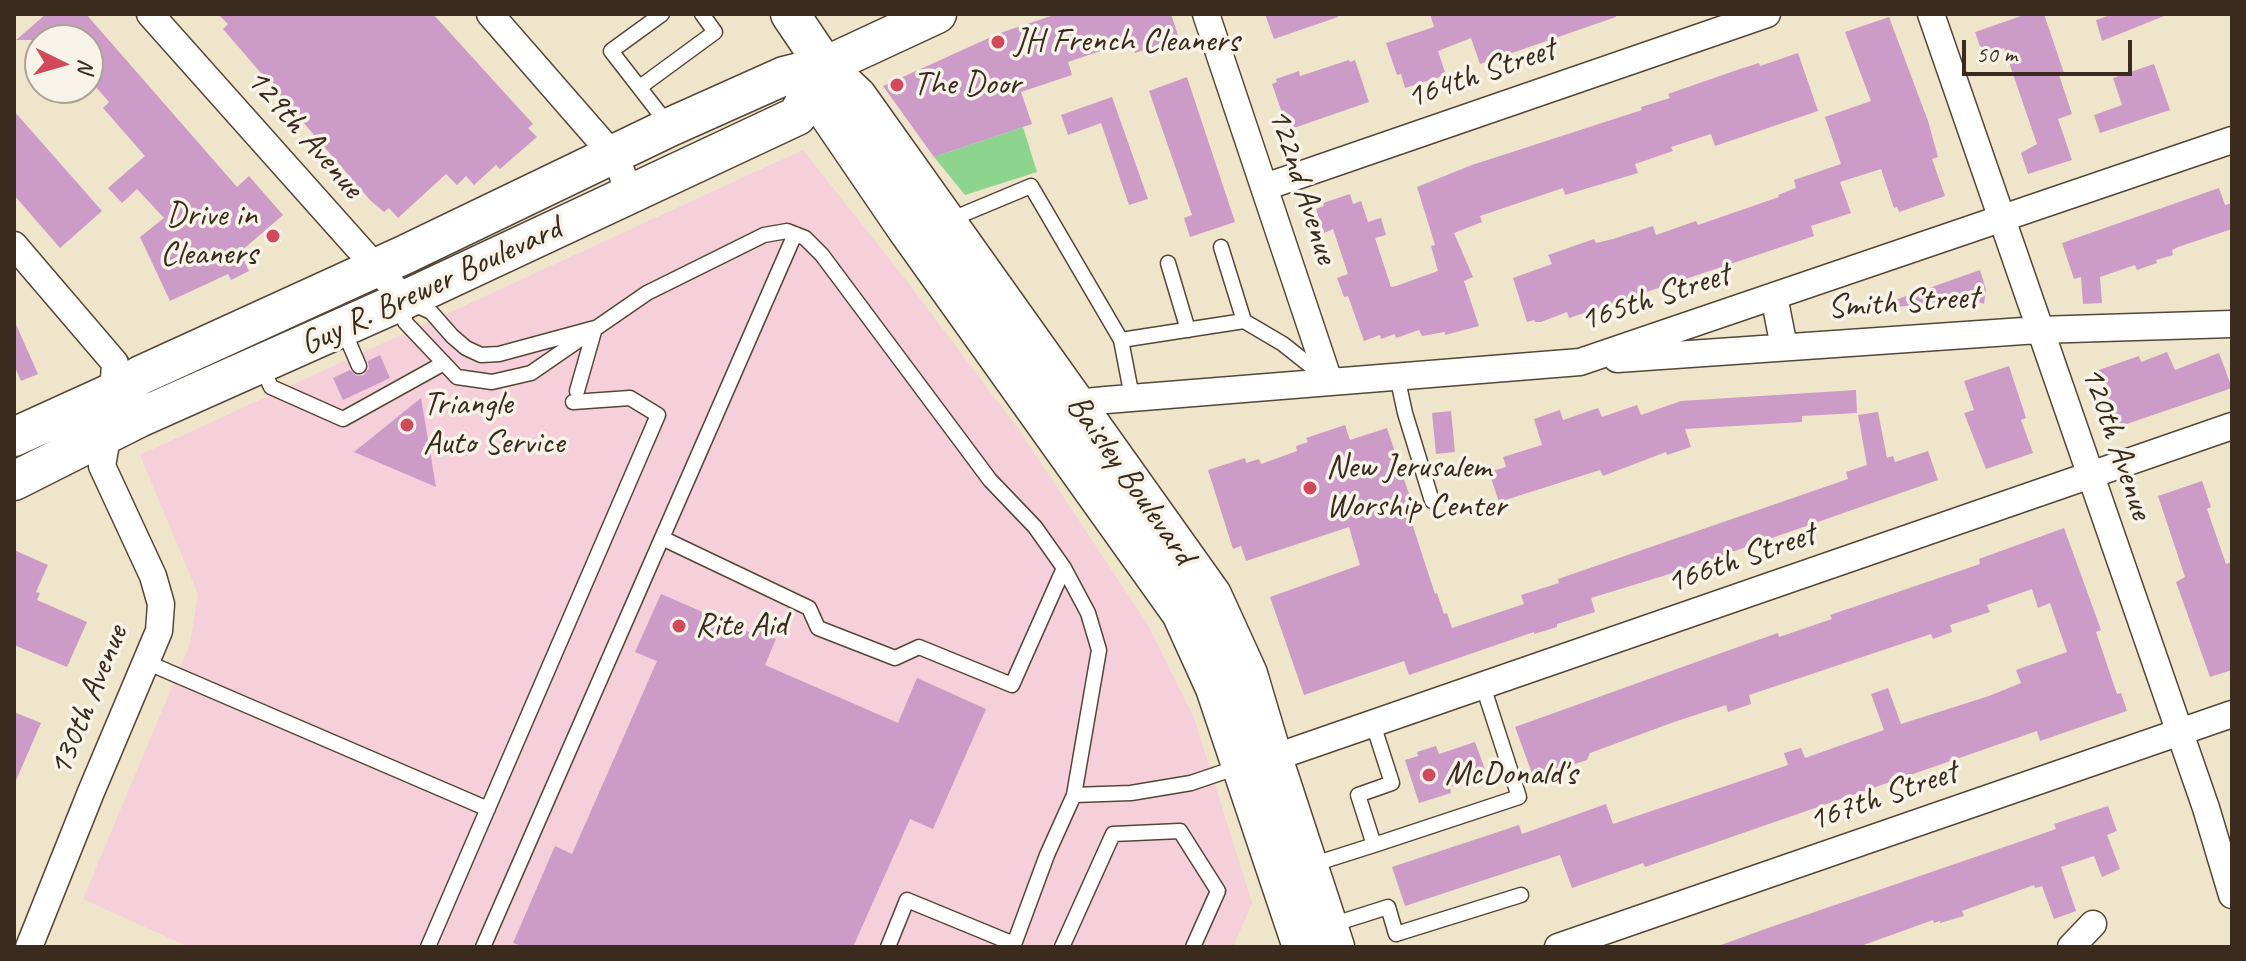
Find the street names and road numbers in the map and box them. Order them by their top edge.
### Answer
street label: 164th Street [1401,30,1561,118]
street label: 129th Avenue [236,61,372,207]
street label: 122nd Avenue [1258,103,1346,269]
street label: Guy R. Brewer Boulevard [294,209,568,365]
street label: 165th Street [1575,255,1735,341]
street label: Smith Street [1826,277,1980,329]
street label: 120th Avenue [2071,361,2161,525]
street label: Baisley Boulevard [1057,387,1203,573]
street label: 166th Street [1661,515,1821,603]
street label: 130th Avenue [40,620,138,782]
street label: 167th Street [1803,753,1963,841]

